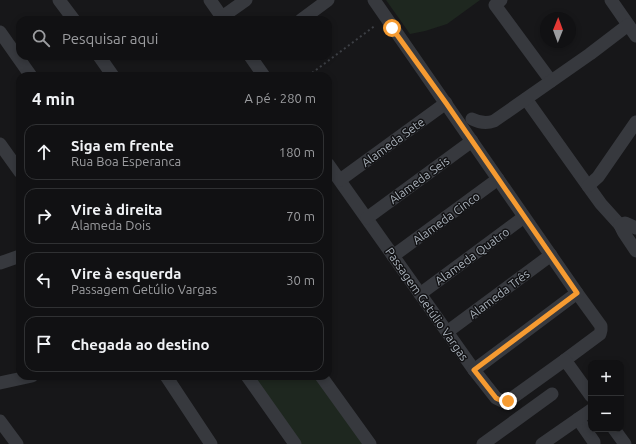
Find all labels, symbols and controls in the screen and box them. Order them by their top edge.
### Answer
north arrow [540,12,576,48]
search box [16,16,332,60]
route start [383,19,401,37]
icon: search [30,27,52,49]
text: Pesquisar aqui [62,30,158,47]
text: 4 min [32,89,75,108]
text: A pé · 280 m [244,91,316,105]
street label: Alameda Sete [359,115,427,169]
text: Siga em frente [71,137,174,154]
icon: ahead [33,141,55,163]
text: 180 m [279,145,315,159]
text: Rua Boa Esperanca [71,154,181,168]
street label: Alameda Seis [386,154,452,206]
street label: Alameda Cinco [410,189,482,247]
text: Vire à direita [71,201,163,218]
icon: right [33,205,55,227]
text: 70 m [286,209,315,223]
text: Alameda Dois [71,218,151,232]
street label: Alameda Quatro [432,225,512,287]
street label: Passagem Getúlio Vargas [383,245,471,363]
text: Vire à esquerda [71,265,181,282]
street label: Alameda Três [466,267,532,321]
icon: left [33,269,55,291]
text: 30 m [286,273,315,287]
text: Passagem Getúlio Vargas [71,282,217,296]
icon: arrive [33,333,55,355]
text: Chegada ao destino [71,336,210,353]
map controls [588,360,624,432]
button: + [588,360,624,396]
route end [499,392,517,410]
button: − [588,396,624,432]

